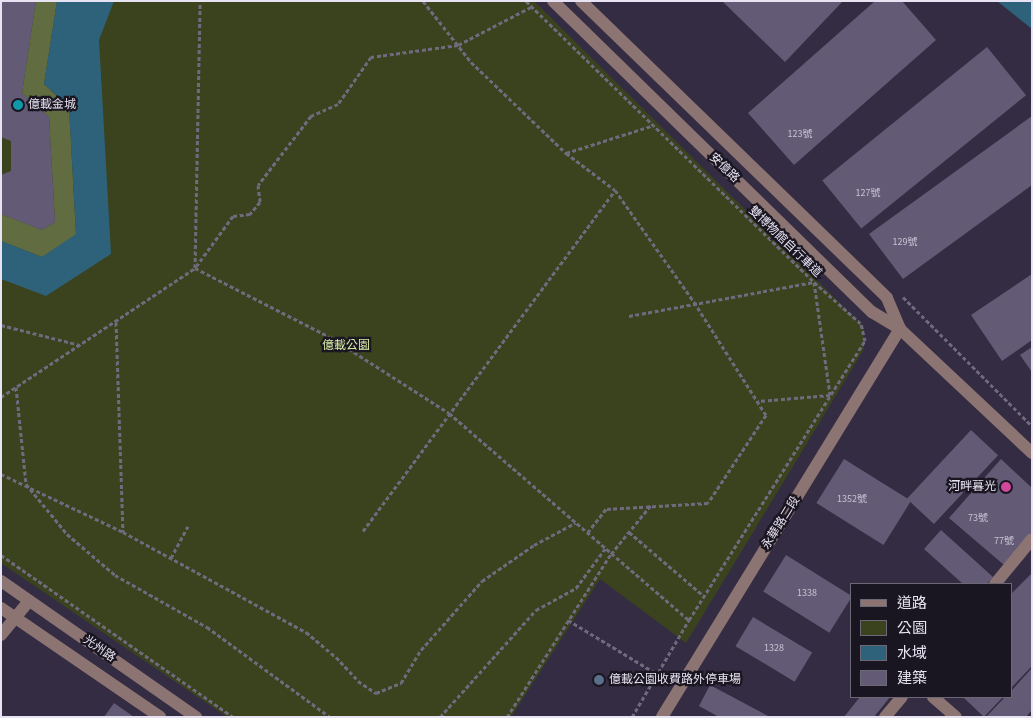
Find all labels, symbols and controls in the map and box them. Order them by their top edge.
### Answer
place label: 億載金城 [28,98,76,112]
marker: 億載金城 [12,99,24,111]
house number: 123號 [788,129,812,141]
street label: 安億路 [706,150,742,186]
house number: 127號 [856,188,880,200]
street label: 雙博物館自行車道 [745,203,825,281]
house number: 129號 [893,237,917,249]
park label: 億載公園 [322,339,370,353]
place label: 河畔暮光 [948,480,996,494]
marker: 河畔暮光 [1000,481,1012,493]
street label: 永華路二段 [759,494,803,552]
house number: 1352號 [837,494,867,506]
house number: 73號 [968,513,988,525]
house number: 77號 [994,536,1014,548]
legend [850,583,1013,698]
house number: 1338 [797,588,817,600]
text: 道路 [897,593,927,614]
text: 公園 [897,618,927,639]
street label: 光州路 [80,633,118,665]
house number: 1328 [764,643,784,655]
text: 水域 [897,643,927,664]
text: 建築 [897,668,927,689]
place label: 億載公園收費路外停車場 [609,673,741,687]
marker: 億載公園收費路外停車場 [593,674,605,686]

